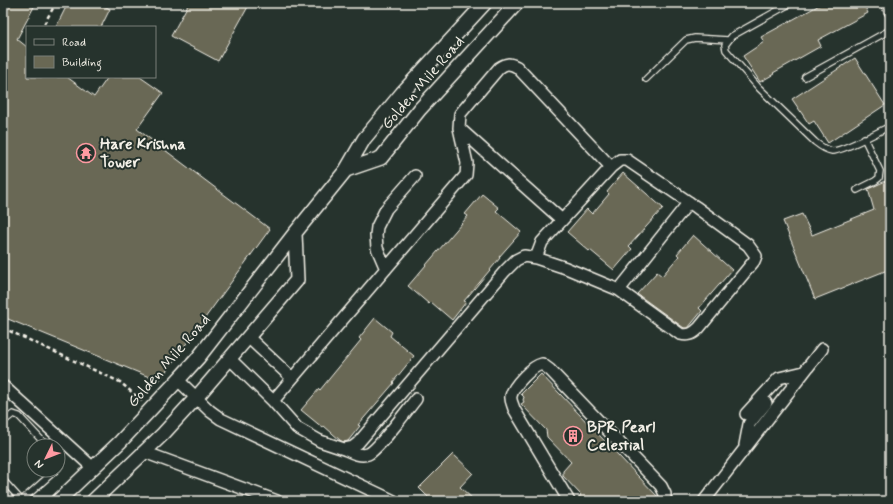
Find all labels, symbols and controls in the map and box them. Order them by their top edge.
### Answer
legend [26,26,156,78]
street label: Golden Mile Road [377,32,469,134]
text: Road [62,35,86,51]
text: Building [62,55,102,72]
place label: Hare Krishna Tower [100,134,186,173]
temple icon: Hare Krishna Tower [75,142,97,164]
street label: Golden Mile Road [123,310,215,412]
place label: BPR Pearl Celestial [587,417,655,456]
building icon: BPR Pearl Celestial [562,425,584,447]
north arrow [26,438,66,478]
text: N [32,457,47,472]

